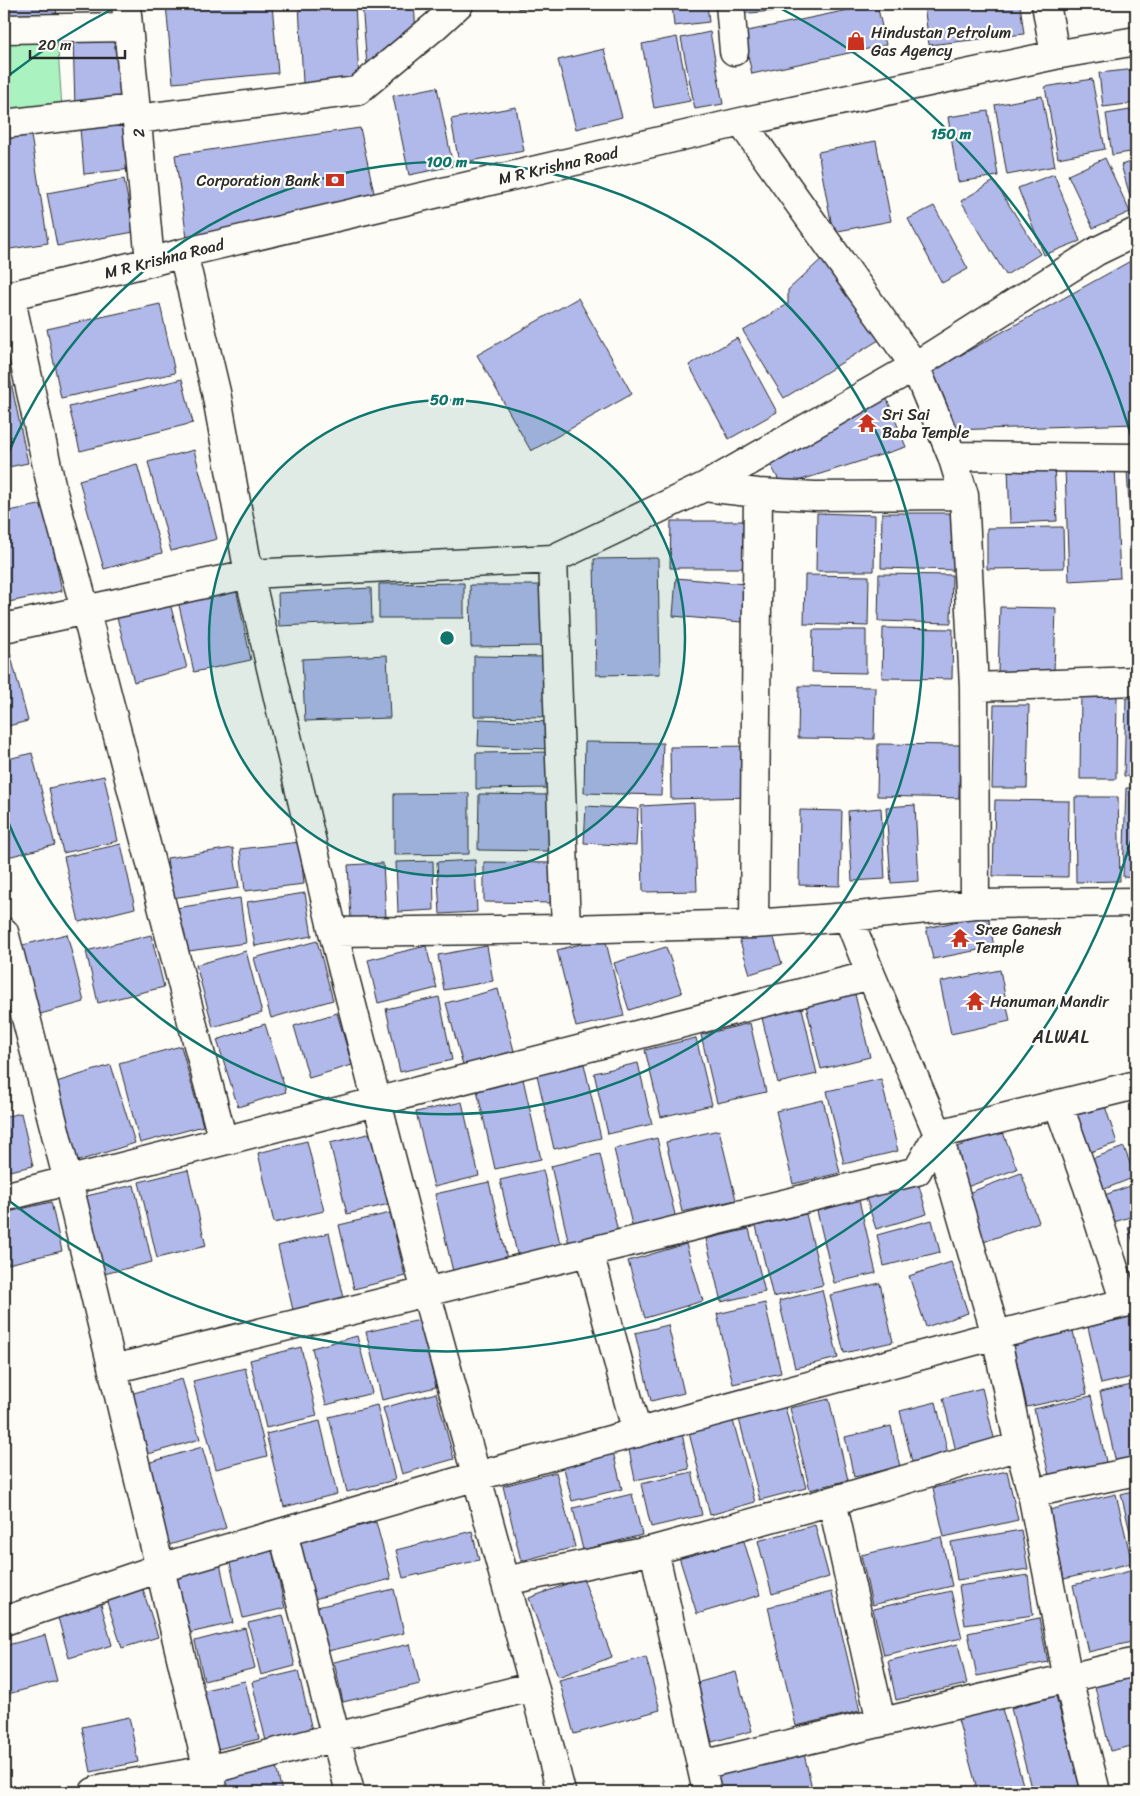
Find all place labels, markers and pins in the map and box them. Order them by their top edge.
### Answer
place label: Hindustan Petrolum Gas Agency [871,18,1011,65]
shop icon: Hindustan Petrolum Gas Agency [845,30,867,52]
place label: Corporation Bank [197,166,320,195]
bank icon: Corporation Bank [324,169,346,191]
place label: Sri Sai Baba Temple [882,400,969,447]
temple icon: Sri Sai Baba Temple [856,412,878,434]
centre of rings [438,629,456,647]
place label: Sree Ganesh Temple [975,915,1062,962]
temple icon: Sree Ganesh Temple [949,927,971,949]
place label: Hanuman Mandir [990,987,1110,1016]
temple icon: Hanuman Mandir [964,990,986,1012]

